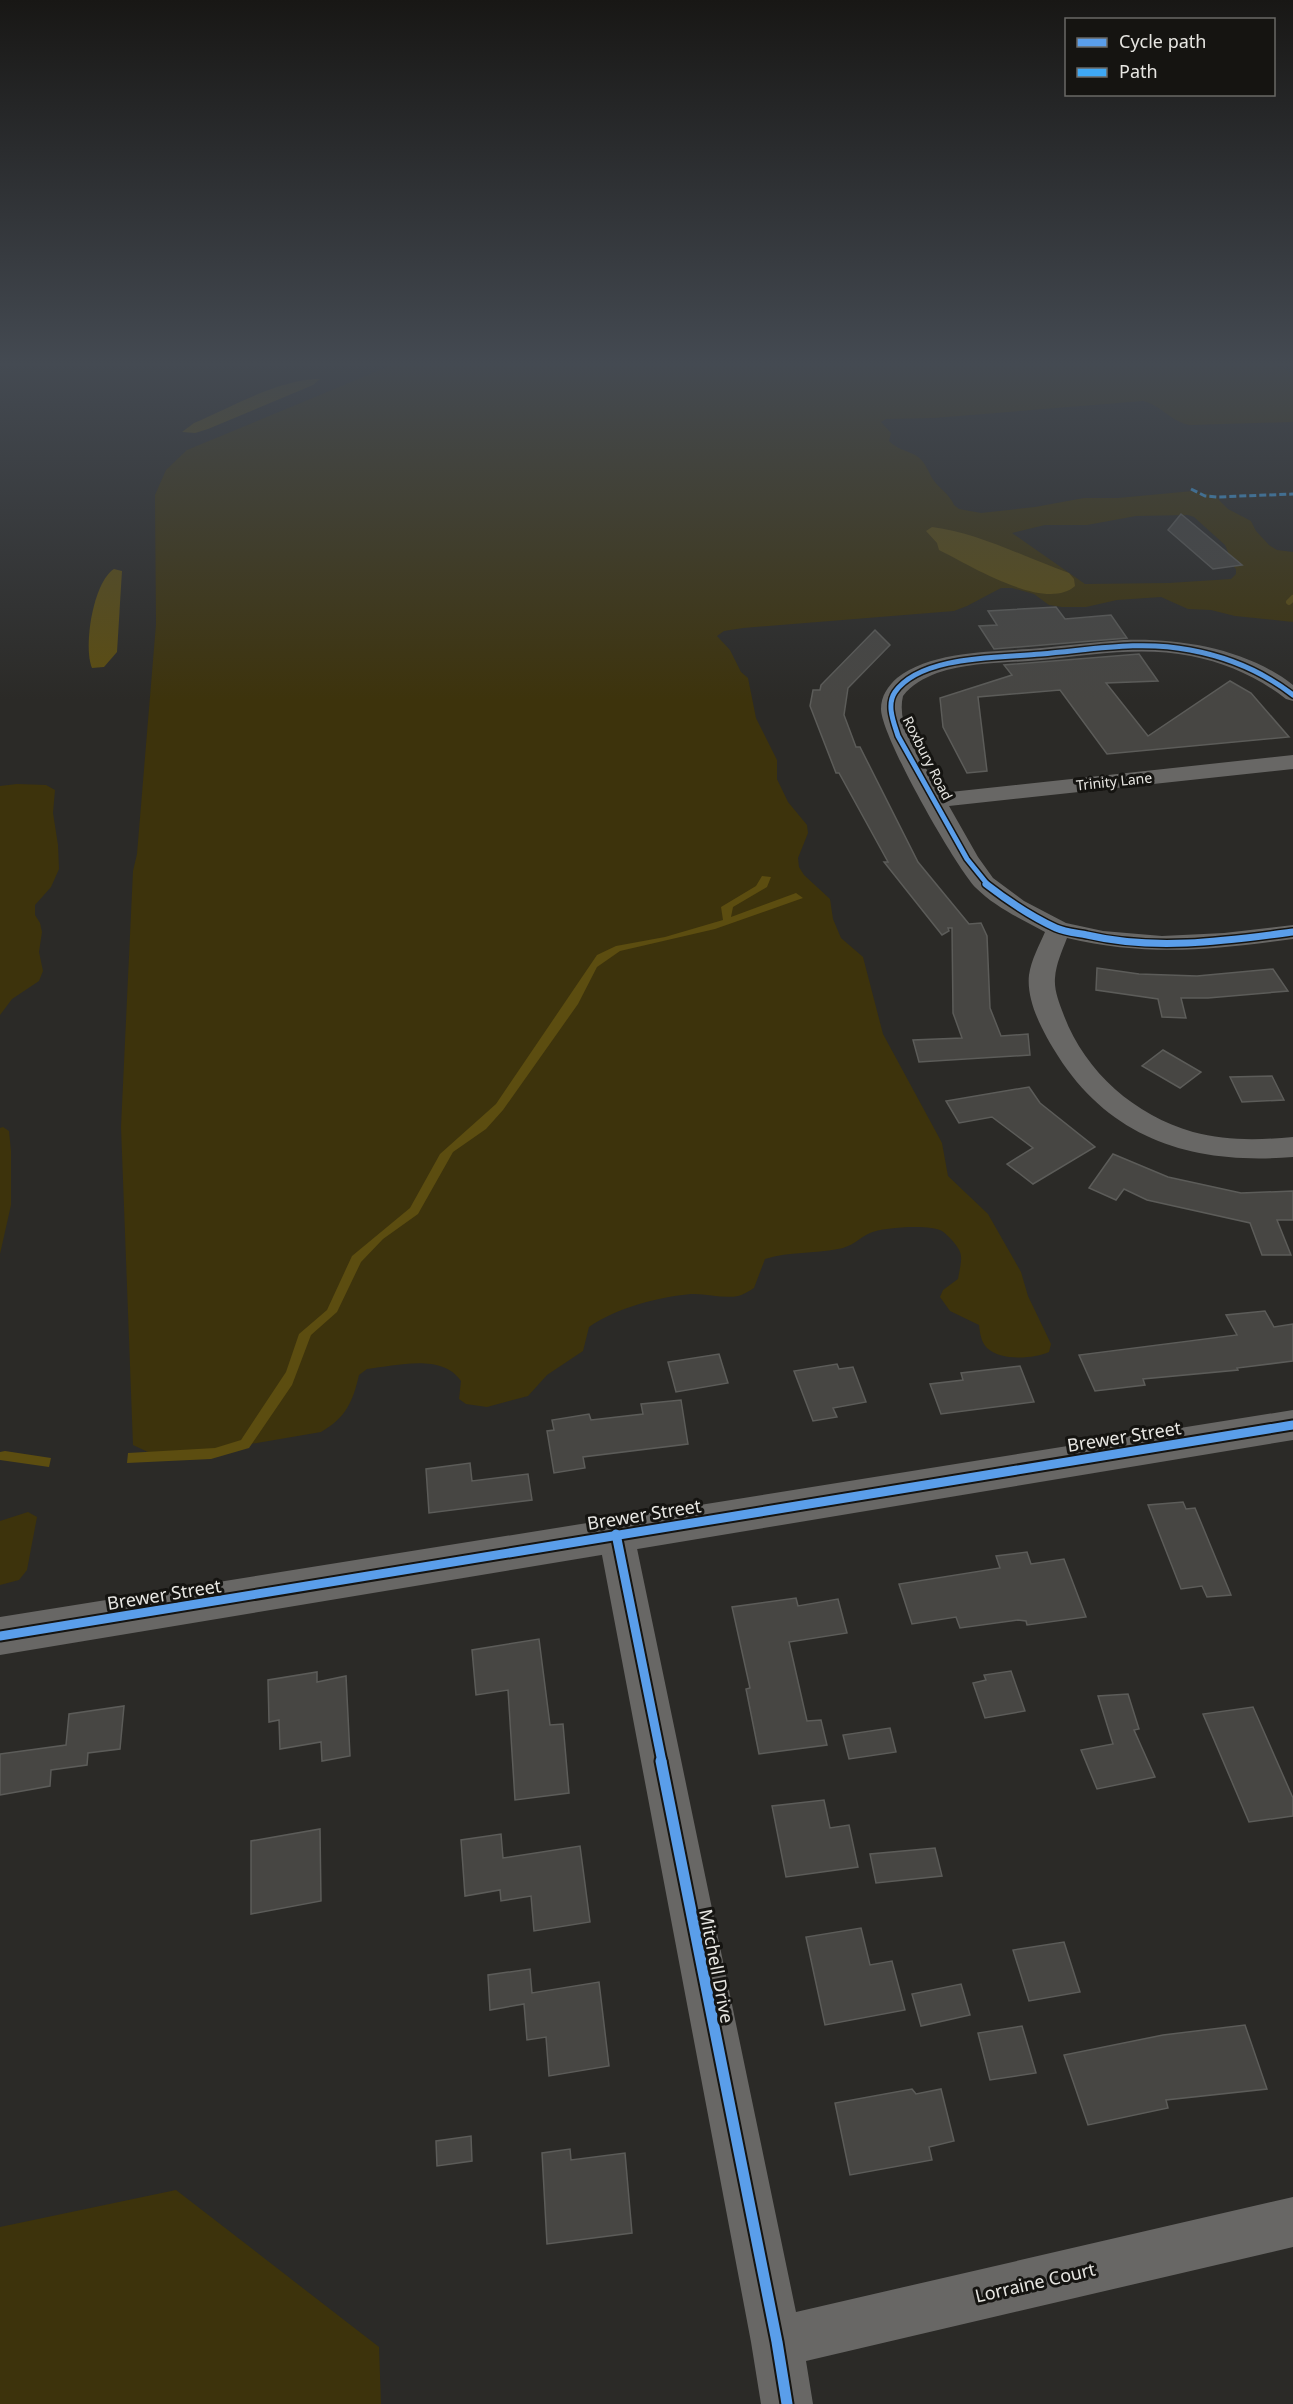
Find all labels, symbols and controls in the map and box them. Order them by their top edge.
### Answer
legend [1065,18,1275,96]
text: Cycle path [1119,29,1206,53]
text: Path [1119,59,1158,83]
street label: Roxbury Road [899,713,957,803]
street label: Trinity Lane [1075,768,1153,794]
street label: Brewer Street [1065,1415,1183,1457]
street label: Brewer Street [585,1493,703,1535]
street label: Brewer Street [105,1573,223,1615]
street label: Mitchell Drive [694,1907,740,2025]
street label: Lorraine Court [972,2256,1098,2308]

